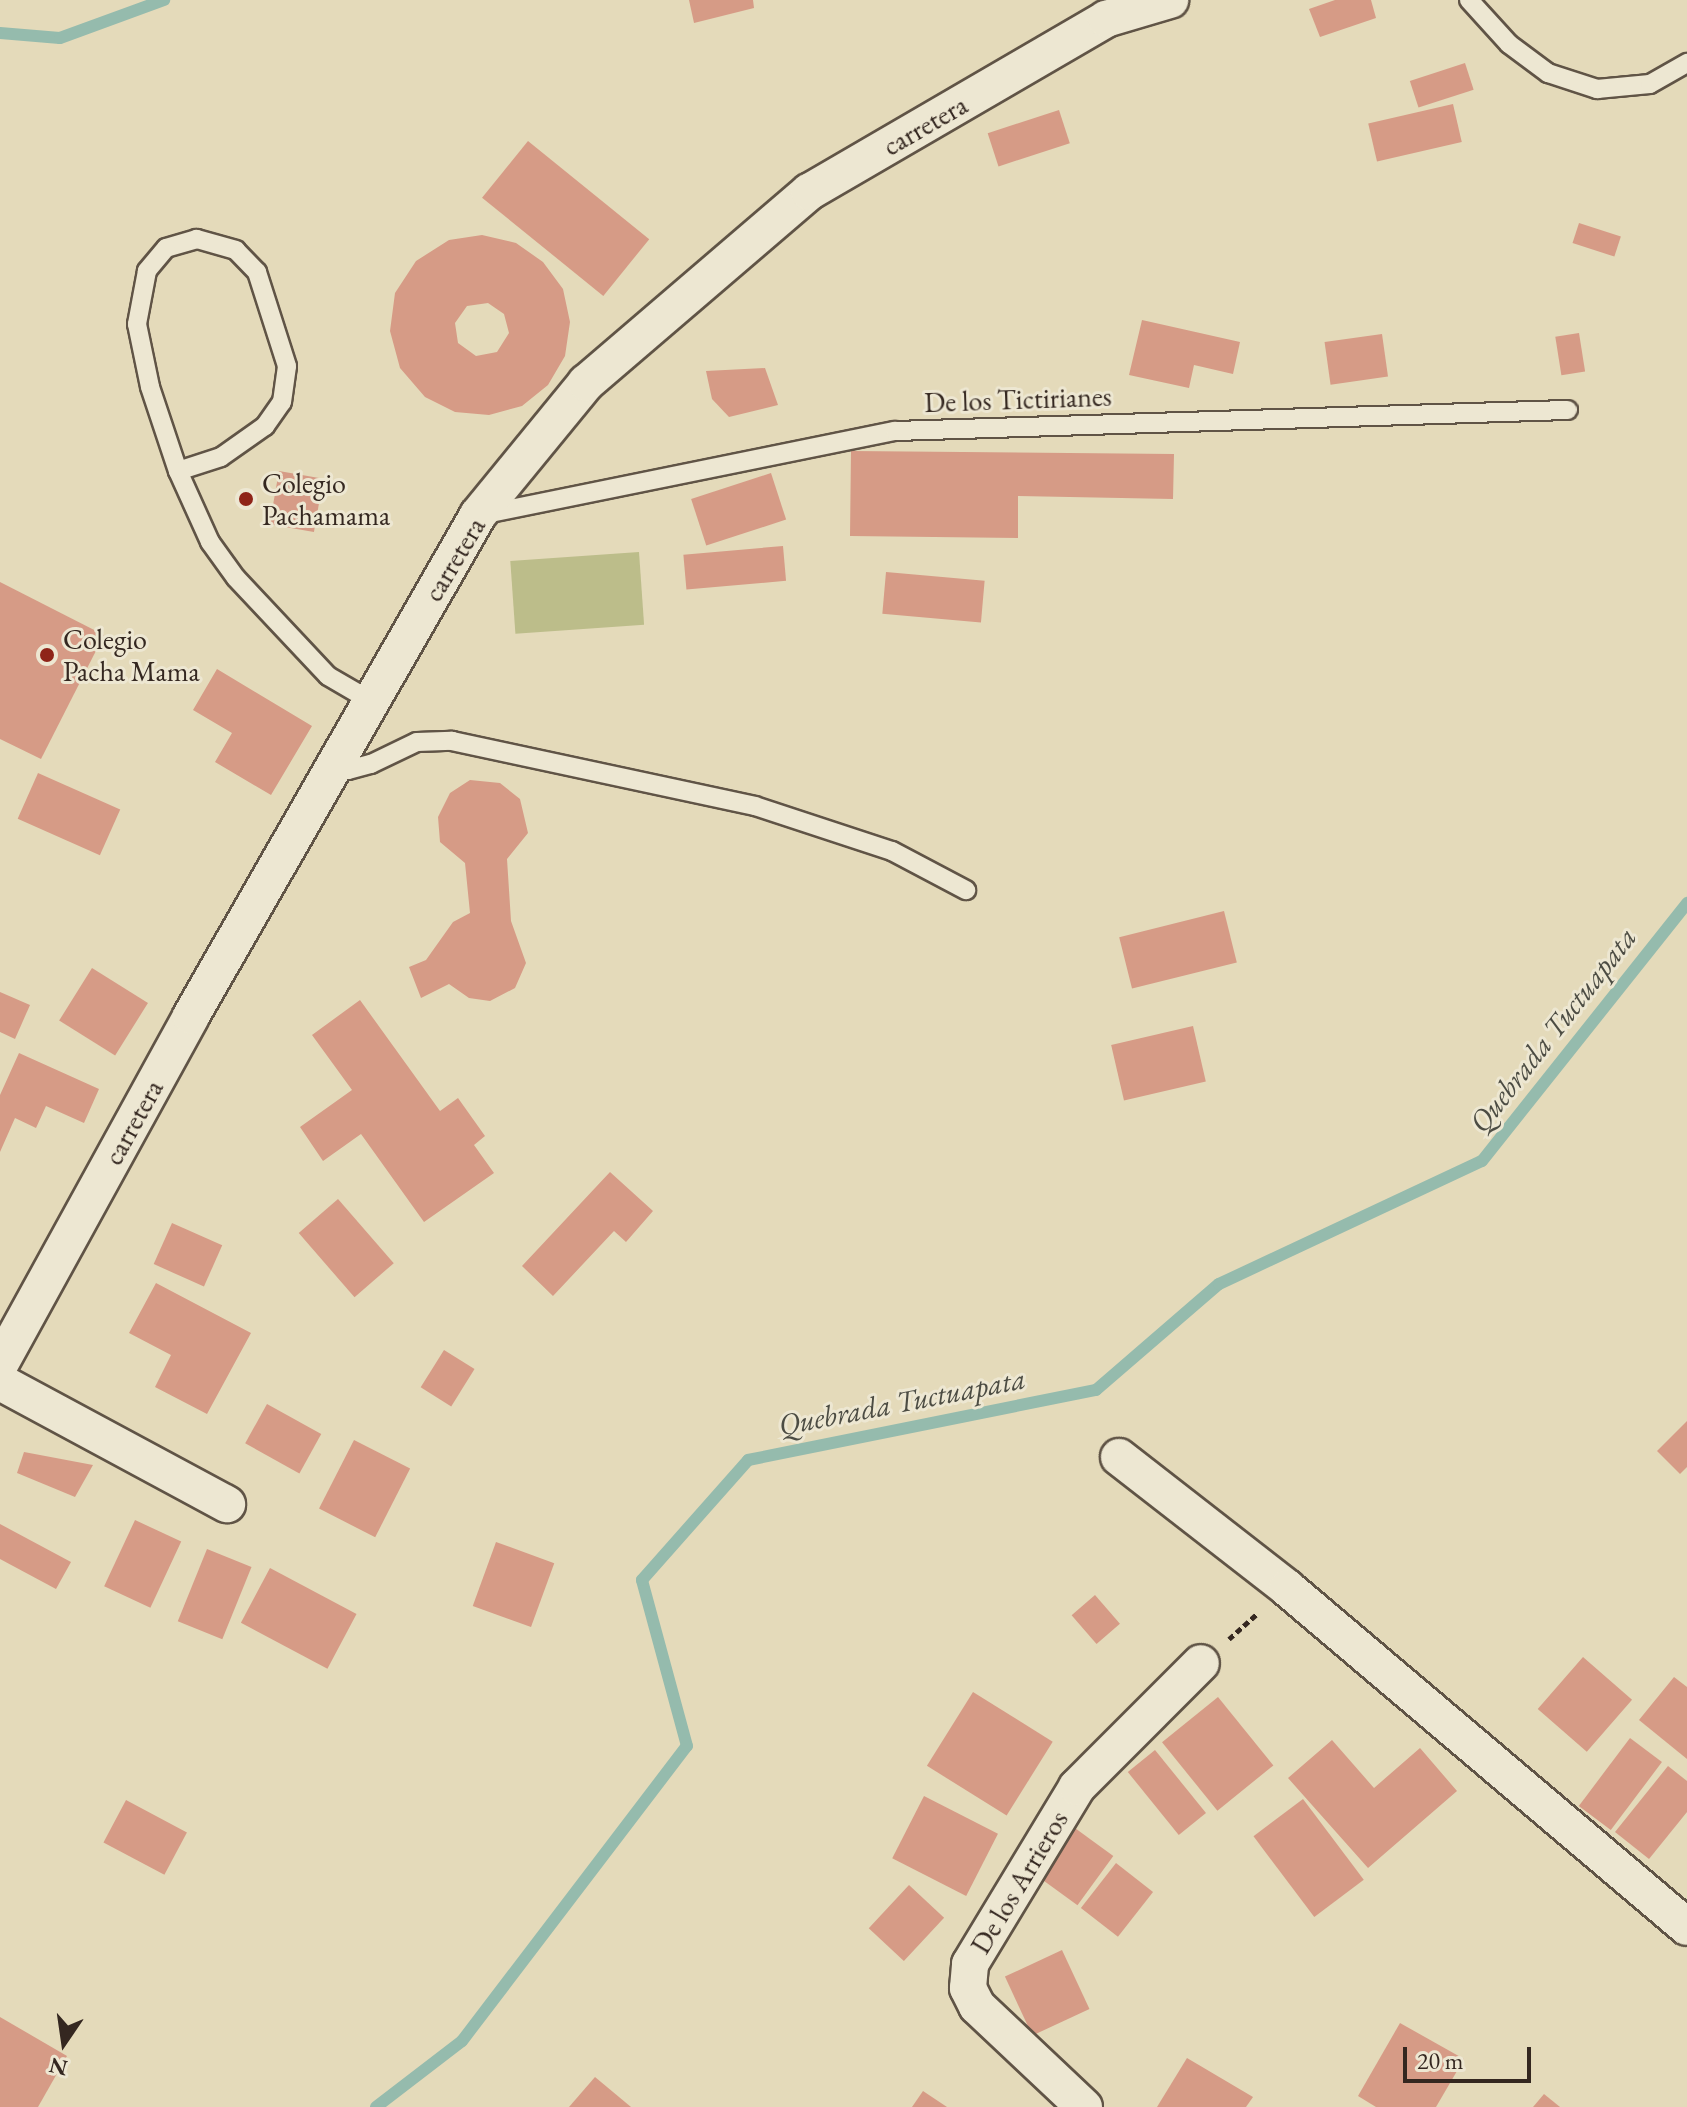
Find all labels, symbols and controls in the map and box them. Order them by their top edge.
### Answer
street label: carretera [877,87,973,163]
street label: De los Tictirianes [924,379,1112,419]
place label: Colegio Pachamama [262,466,390,532]
marker: Colegio Pachamama [237,490,255,508]
street label: carretera [416,511,492,607]
place label: Colegio Pacha Mama [63,622,200,688]
marker: Colegio Pacha Mama [38,646,56,664]
water label: Quebrada Tuctuapata [1462,920,1644,1140]
street label: carretera [96,1074,170,1170]
water label: Quebrada Tuctuapata [776,1360,1028,1444]
street label: De los Arrieros [963,1804,1075,1960]
north arrow [24,2003,104,2083]
scale bar [1407,2031,1535,2081]
text: 20 m [1417,2045,1464,2076]
text: N [47,2051,70,2083]

